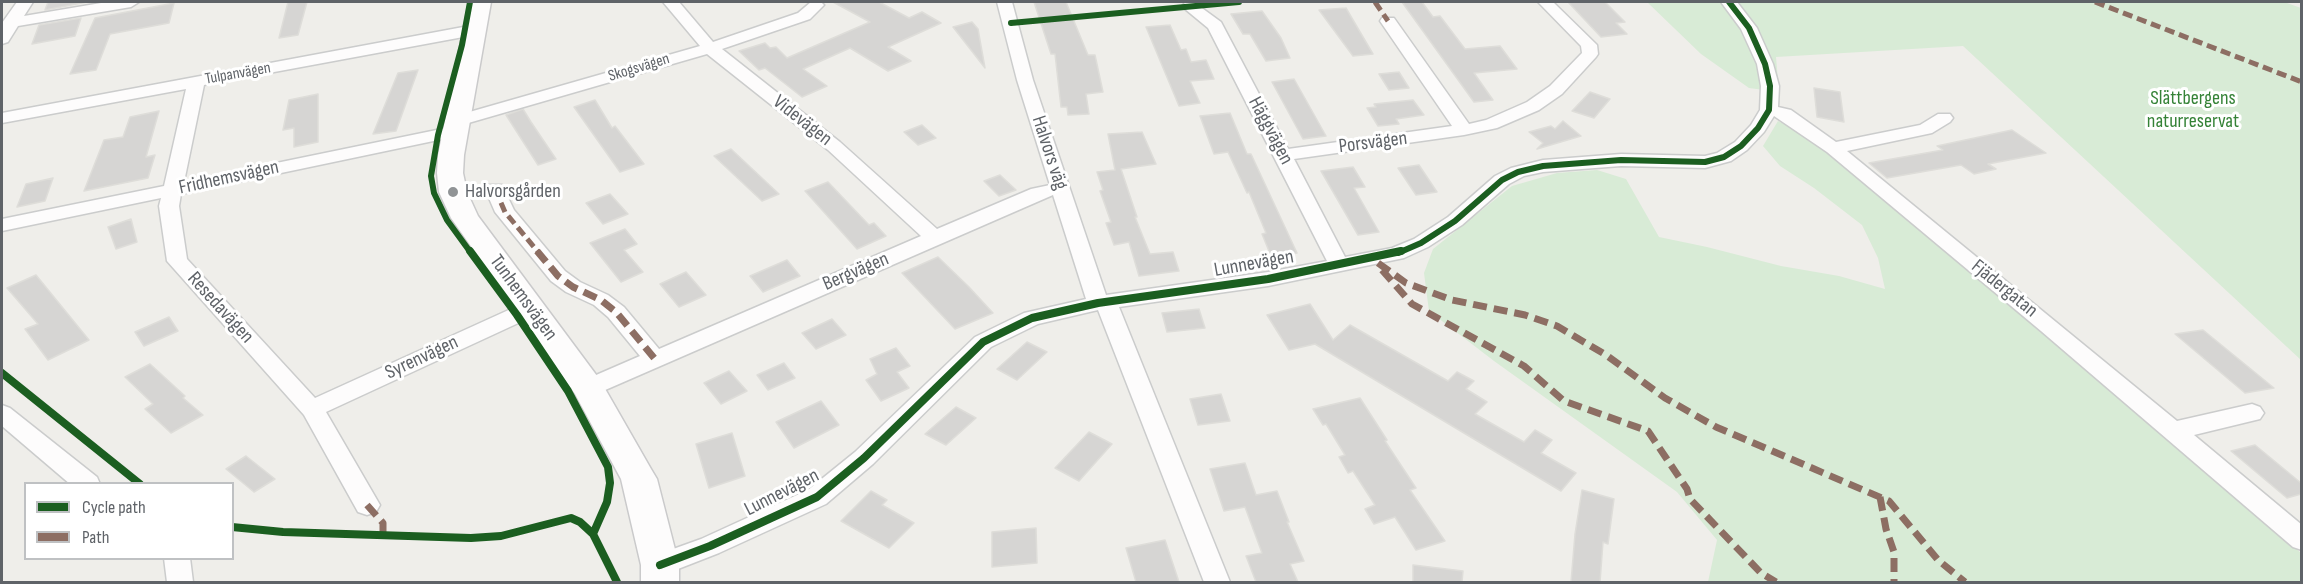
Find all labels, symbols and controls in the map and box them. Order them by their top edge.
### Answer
street label: Skogsvägen [606,50,672,86]
street label: Tulpanvägen [204,59,272,89]
park label: Slättbergens naturreservat [2147,87,2239,134]
street label: Videvägen [768,90,836,152]
street label: Häggvägen [1242,93,1298,169]
street label: Halvors väg [1026,113,1072,193]
street label: Porsvägen [1337,127,1409,159]
street label: Fridhemsvägen [177,156,281,200]
place label: Halvorsgården [465,180,561,204]
marker: Halvorsgården [446,185,460,199]
street label: Lunnevägen [1212,245,1296,283]
street label: Bergvägen [819,247,893,297]
street label: Tunhemsvägen [484,251,562,345]
street label: Fjädergatan [1966,255,2042,323]
street label: Resedavägen [182,267,258,349]
street label: Syrenvägen [382,331,462,385]
street label: Lunnevägen [741,464,823,522]
legend [24,482,234,560]
text: Cycle path [82,497,146,518]
text: Path [82,527,110,548]

